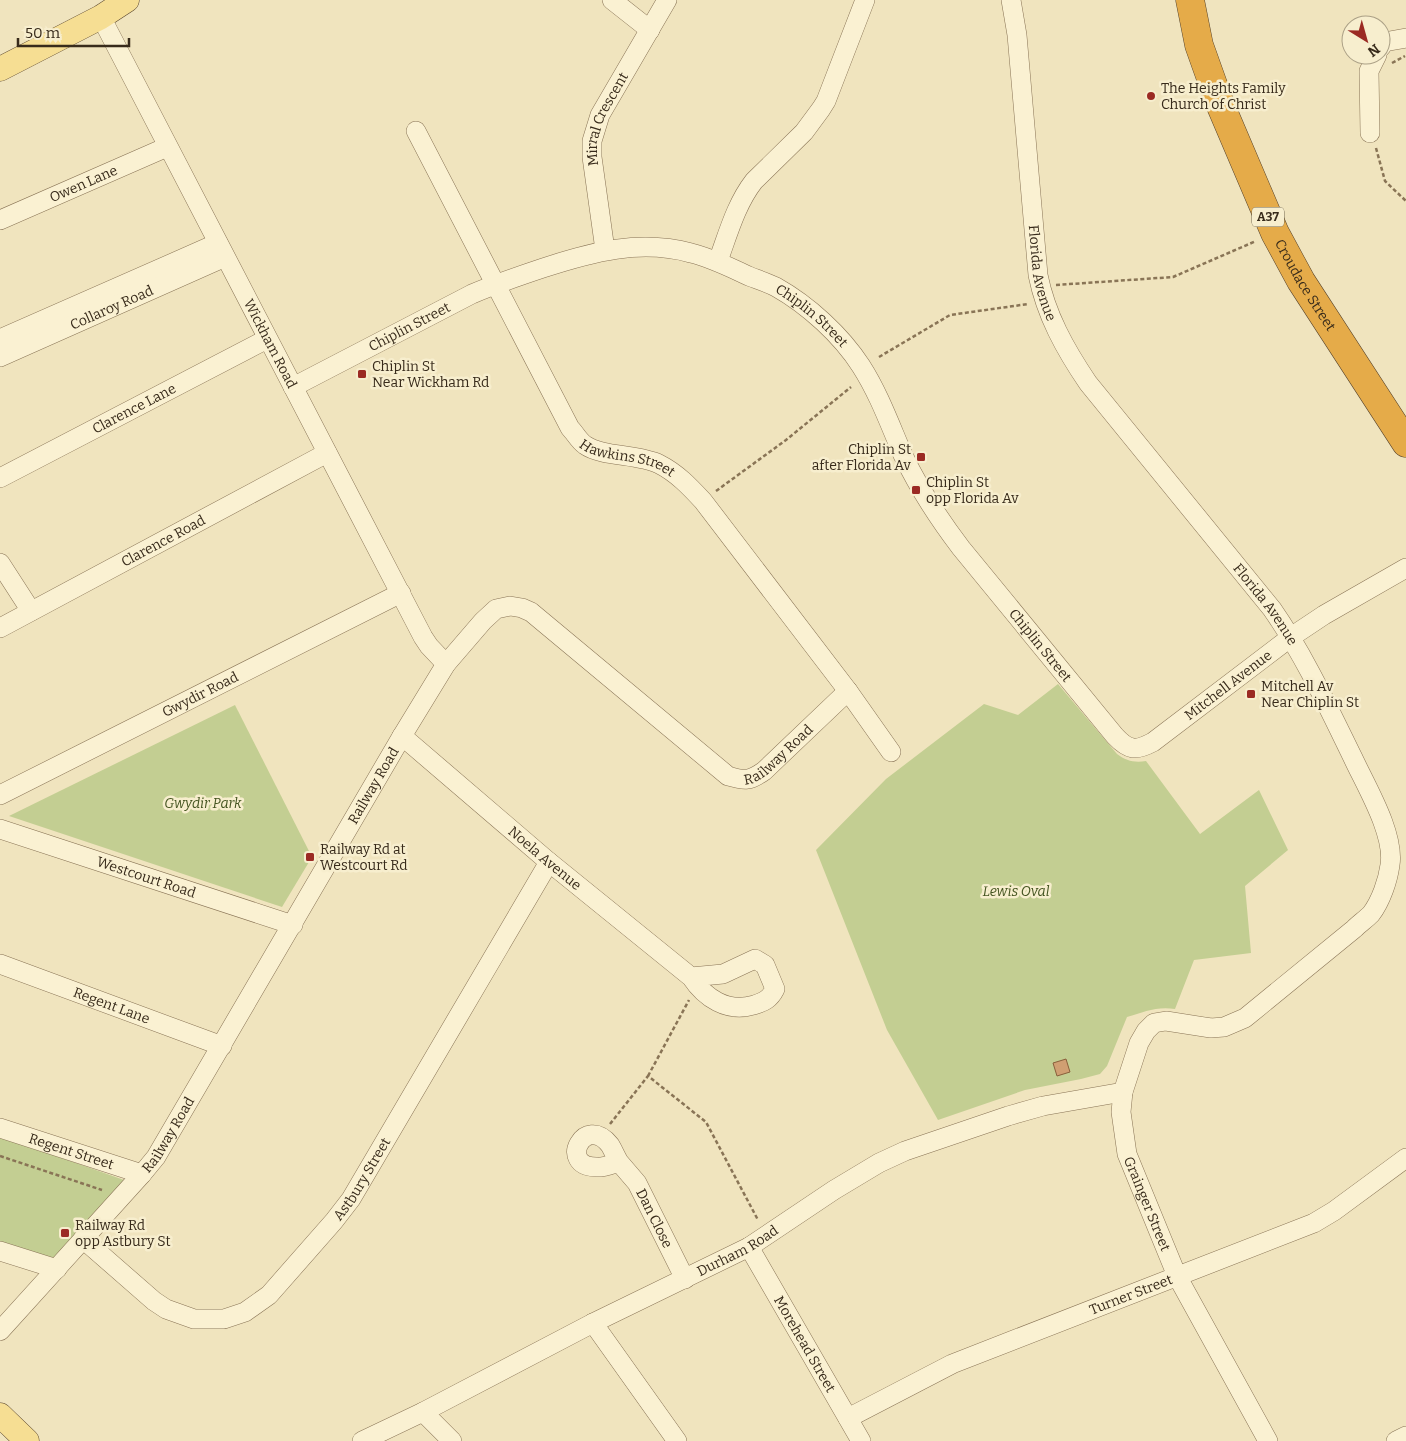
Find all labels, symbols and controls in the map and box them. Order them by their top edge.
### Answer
scale bar [18,15,129,47]
north arrow [1341,15,1391,65]
text: 50 m [25,24,61,42]
text: N [1364,40,1383,60]
street label: Mirral Crescent [583,69,632,167]
place label: The Heights Family Church of Christ [1161,80,1286,113]
marker: The Heights Family Church of Christ [1145,90,1157,102]
street label: Owen Lane [47,161,120,206]
road number: A37 [1252,208,1284,226]
street label: Florida Avenue [1025,224,1060,323]
street label: Croudace Street [1271,236,1340,334]
street label: Chiplin Street [773,280,852,350]
street label: Collaroy Road [67,282,156,333]
street label: Wickham Road [240,296,301,391]
street label: Chiplin Street [366,298,453,355]
place label: Chiplin St Near Wickham Rd [372,358,489,391]
marker: Chiplin St Near Wickham Rd [356,368,368,380]
street label: Clarence Lane [89,380,179,437]
street label: Hawkins Street [576,435,679,480]
place label: Chiplin St after Florida Av [812,441,912,474]
marker: Chiplin St after Florida Av [915,451,927,463]
place label: Chiplin St opp Florida Av [926,474,1019,507]
marker: Chiplin St opp Florida Av [910,484,922,496]
street label: Clarence Road [118,511,208,570]
street label: Florida Avenue [1230,560,1302,648]
street label: Chiplin Street [1006,605,1075,685]
street label: Mitchell Avenue [1181,646,1275,723]
street label: Gwydir Road [159,668,241,720]
place label: Mitchell Av Near Chiplin St [1261,678,1359,711]
marker: Mitchell Av Near Chiplin St [1245,688,1257,700]
street label: Railway Road [742,721,816,788]
street label: Railway Road [344,744,402,827]
park label: Gwydir Park [164,795,242,812]
street label: Noela Avenue [505,823,585,893]
place label: Railway Rd at Westcourt Rd [320,841,407,874]
marker: Railway Rd at Westcourt Rd [304,851,316,863]
street label: Westcourt Road [95,853,198,901]
park label: Lewis Oval [983,883,1050,900]
street label: Regent Lane [71,983,152,1027]
street label: Railway Road [138,1094,198,1176]
street label: Regent Street [27,1129,116,1173]
street label: Astbury Street [329,1134,394,1224]
street label: Grainger Street [1120,1154,1174,1253]
street label: Dan Close [633,1186,677,1251]
place label: Railway Rd opp Astbury St [75,1217,171,1250]
street label: Durham Road [694,1222,781,1280]
marker: Railway Rd opp Astbury St [59,1227,71,1239]
street label: Turner Street [1087,1271,1175,1318]
street label: Morehead Street [770,1293,840,1395]

